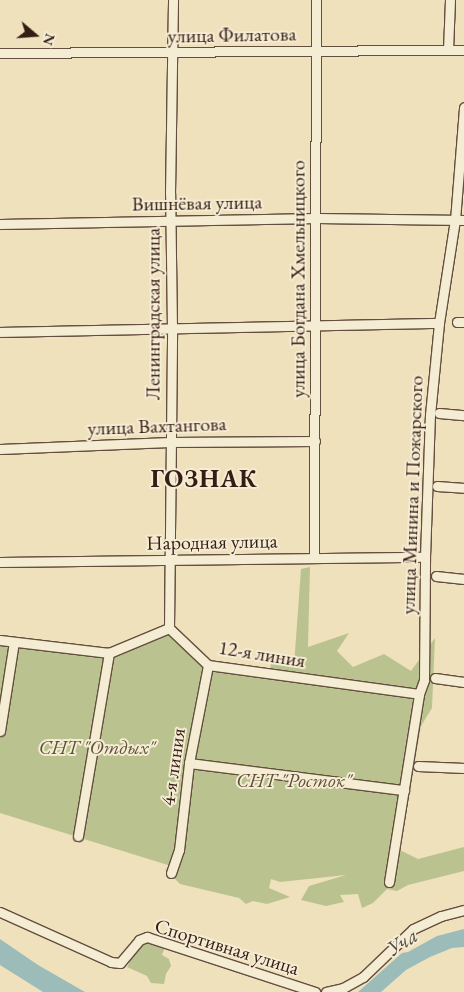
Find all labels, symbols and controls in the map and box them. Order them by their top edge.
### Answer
north arrow [10,10,60,60]
street label: улица Филатова [167,22,297,48]
text: N [39,31,60,48]
street label: улица Богдана Хмельницкого [286,160,310,398]
street label: Вишнёвая улица [132,190,262,216]
street label: Ленинградская улица [141,228,165,400]
street label: улица Минина и Пожарского [396,375,428,615]
street label: улица Вахтангова [87,412,227,440]
district label: ГОЗНАК [150,463,258,493]
street label: Народная улица [146,529,278,555]
street label: 12-я линия [217,635,307,673]
street label: 4-я линия [156,727,190,807]
park label: СНТ "Отдых" [39,735,155,759]
park label: СНТ "Росток" [236,768,352,792]
street label: Спортивная улица [152,914,302,980]
water label: Уча [382,923,422,961]

